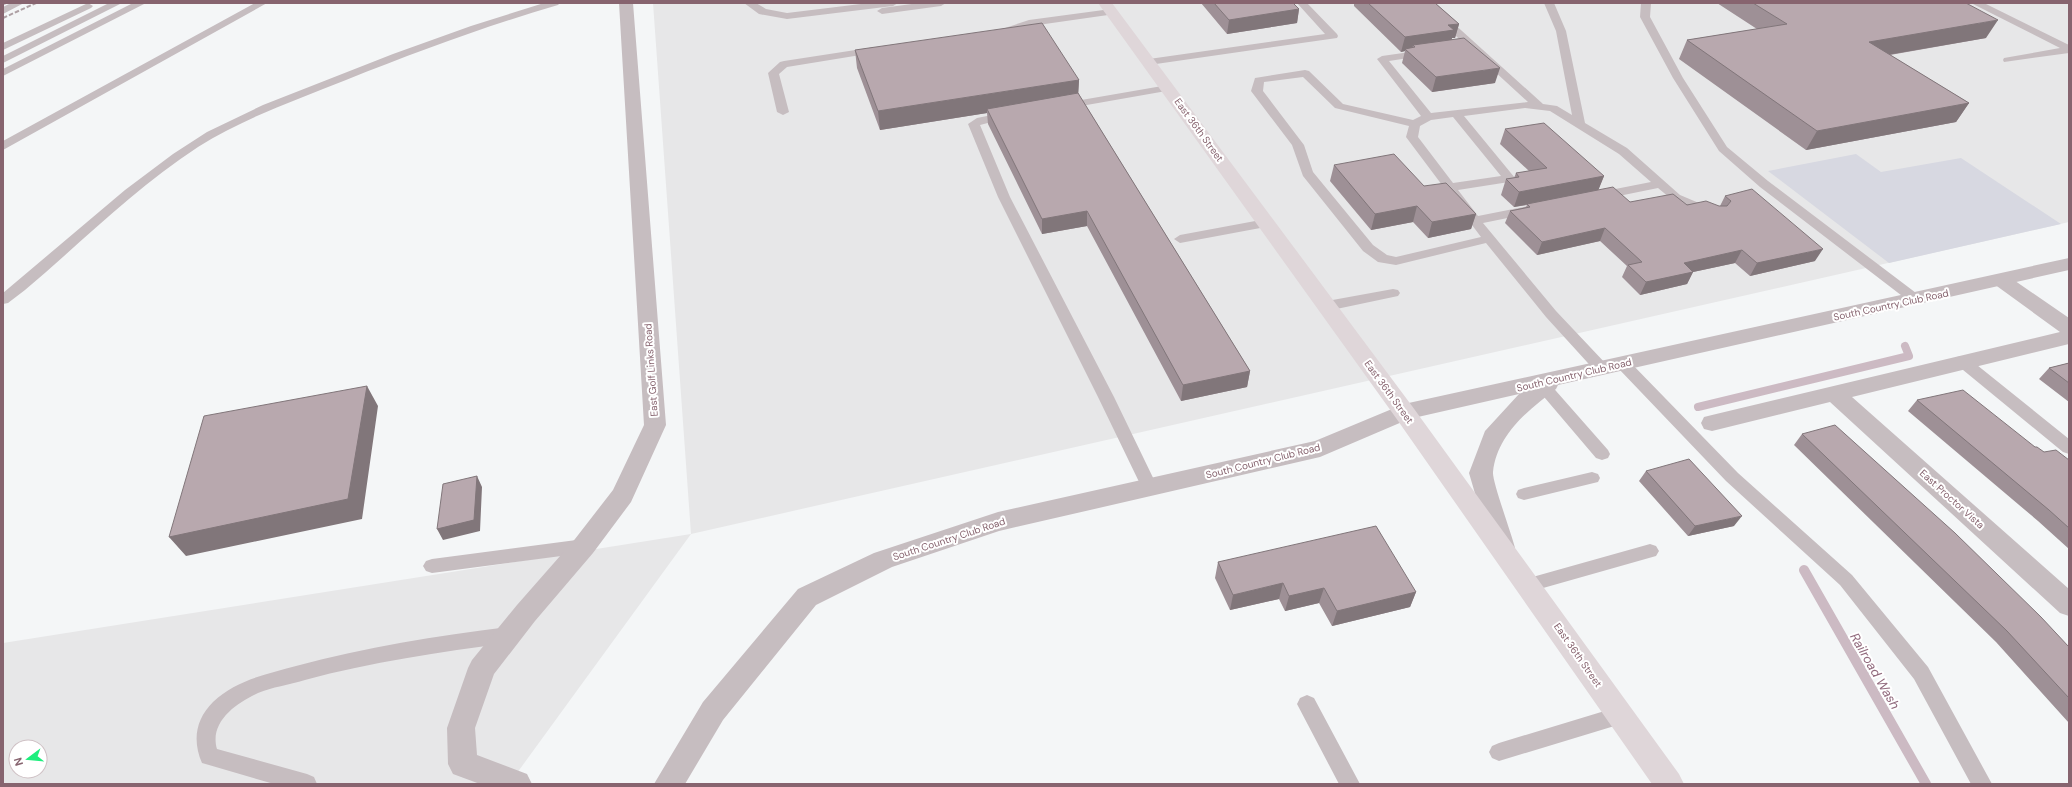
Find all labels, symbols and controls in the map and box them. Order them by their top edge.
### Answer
street label: East 36th Street [1172,96,1226,164]
street label: South Country Club Road [1832,286,1950,324]
street label: East Golf Links Road [641,323,661,417]
street label: South Country Club Road [1515,355,1633,395]
street label: East 36th Street [1362,358,1416,426]
street label: South Country Club Road [1204,440,1322,482]
street label: East Proctor Vista [1917,467,1987,531]
street label: South Country Club Road [891,515,1007,563]
street label: East 36th Street [1551,620,1605,690]
water label: Railroad Wash [1846,630,1904,712]
north arrow [8,739,48,779]
text: N [11,756,26,768]

